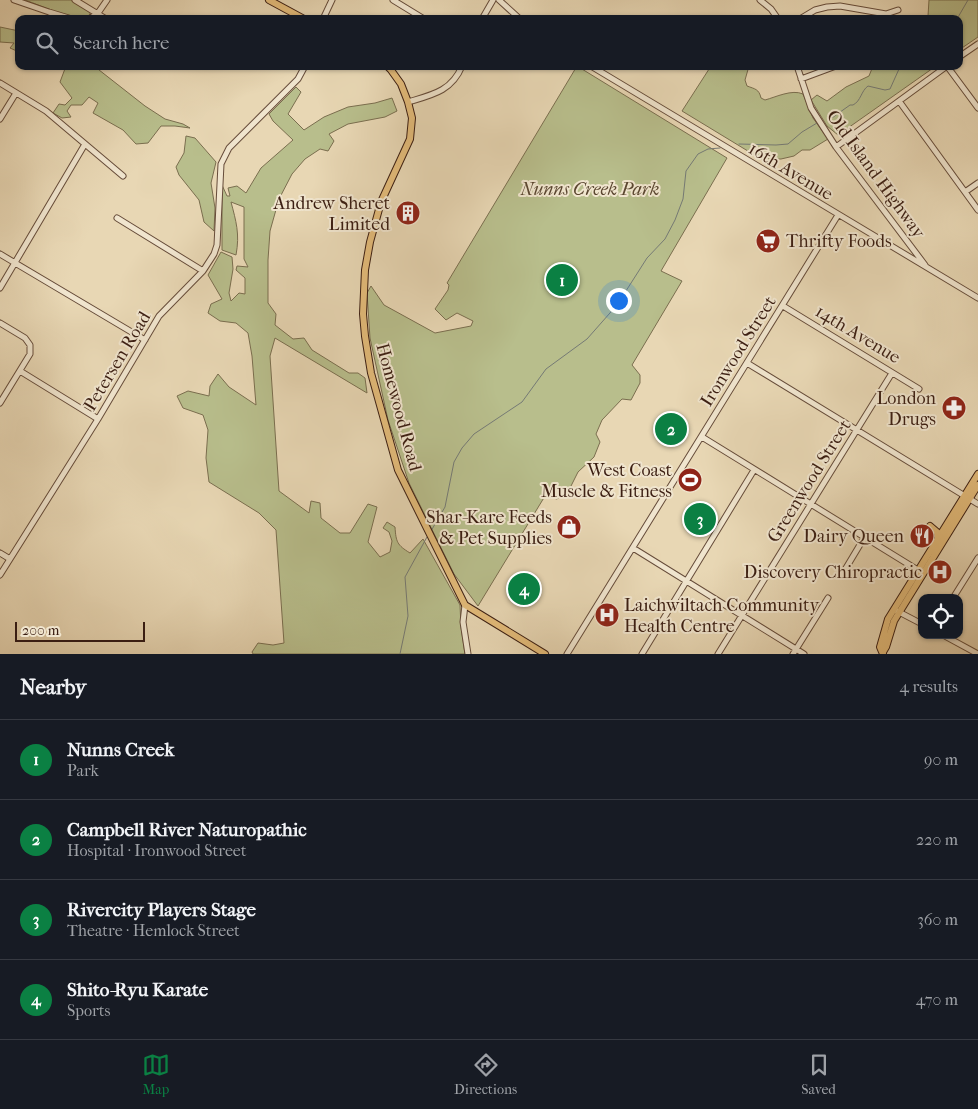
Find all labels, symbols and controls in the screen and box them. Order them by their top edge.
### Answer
search box [15,15,963,70]
icon: search [33,29,61,57]
text: Search here [73,32,169,54]
street label: Old Island Highway [822,106,930,244]
street label: 16th Avenue [745,138,837,205]
park label: Nunns Creek Park [520,179,659,200]
place label: Andrew Sheret Limited [272,193,391,235]
building icon: Andrew Sheret Limited [395,200,421,226]
supermarket icon: Thrifty Foods [755,228,781,254]
place label: Thrifty Foods [786,231,892,252]
pin: 1 [546,261,578,299]
your location [606,288,632,314]
street label: Ironwood Street [696,292,781,410]
street label: 14th Avenue [811,301,904,368]
street label: Petersen Road [80,308,155,415]
street label: Homewood Road [371,341,426,474]
place label: London Drugs [876,388,937,430]
pharmacy icon: London Drugs [941,395,967,421]
pin: 2 [655,410,687,448]
street label: Greenwood Street [763,416,856,546]
place label: West Coast Muscle & Fitness [541,460,673,502]
sports icon: West Coast Muscle & Fitness [677,467,703,493]
pin: 3 [684,500,716,538]
place label: Shar-Kare Feeds & Pet Supplies [426,507,552,549]
shop icon: Shar-Kare Feeds & Pet Supplies [556,514,582,540]
restaurant icon: Dairy Queen [909,523,935,549]
place label: Dairy Queen [803,526,905,547]
hospital icon: Discovery Chiropractic [927,559,953,585]
place label: Discovery Chiropractic [744,562,922,583]
pin: 4 [508,570,540,608]
map controls [918,594,963,639]
button: locate [918,594,963,639]
place label: Laichwiltach Community Health Centre [624,595,820,637]
hospital icon: Laichwiltach Community Health Centre [594,602,620,628]
scale bar [15,619,145,642]
text: 200 m [22,622,59,639]
text: Nearby [20,675,86,699]
text: 4 results [900,677,958,696]
text: Nunns Creek [67,739,174,761]
text: 1 [33,750,39,769]
text: 90 m [924,750,958,769]
text: Park [67,761,99,780]
text: Campbell River Naturopathic [67,819,307,841]
text: 2 [32,830,40,849]
text: 220 m [916,830,958,849]
text: Hospital · Ironwood Street [67,841,246,860]
text: Rivercity Players Stage [67,899,256,921]
text: 3 [33,910,39,929]
text: 360 m [917,910,958,929]
text: Theatre · Hemlock Street [67,921,240,940]
text: Shito-Ryu Karate [67,979,208,1001]
text: 4 [31,990,41,1009]
text: 470 m [916,990,958,1009]
text: Sports [67,1001,110,1020]
tab: Map [142,1051,170,1098]
tab: Directions [454,1051,517,1098]
tab: Saved [801,1051,836,1098]

